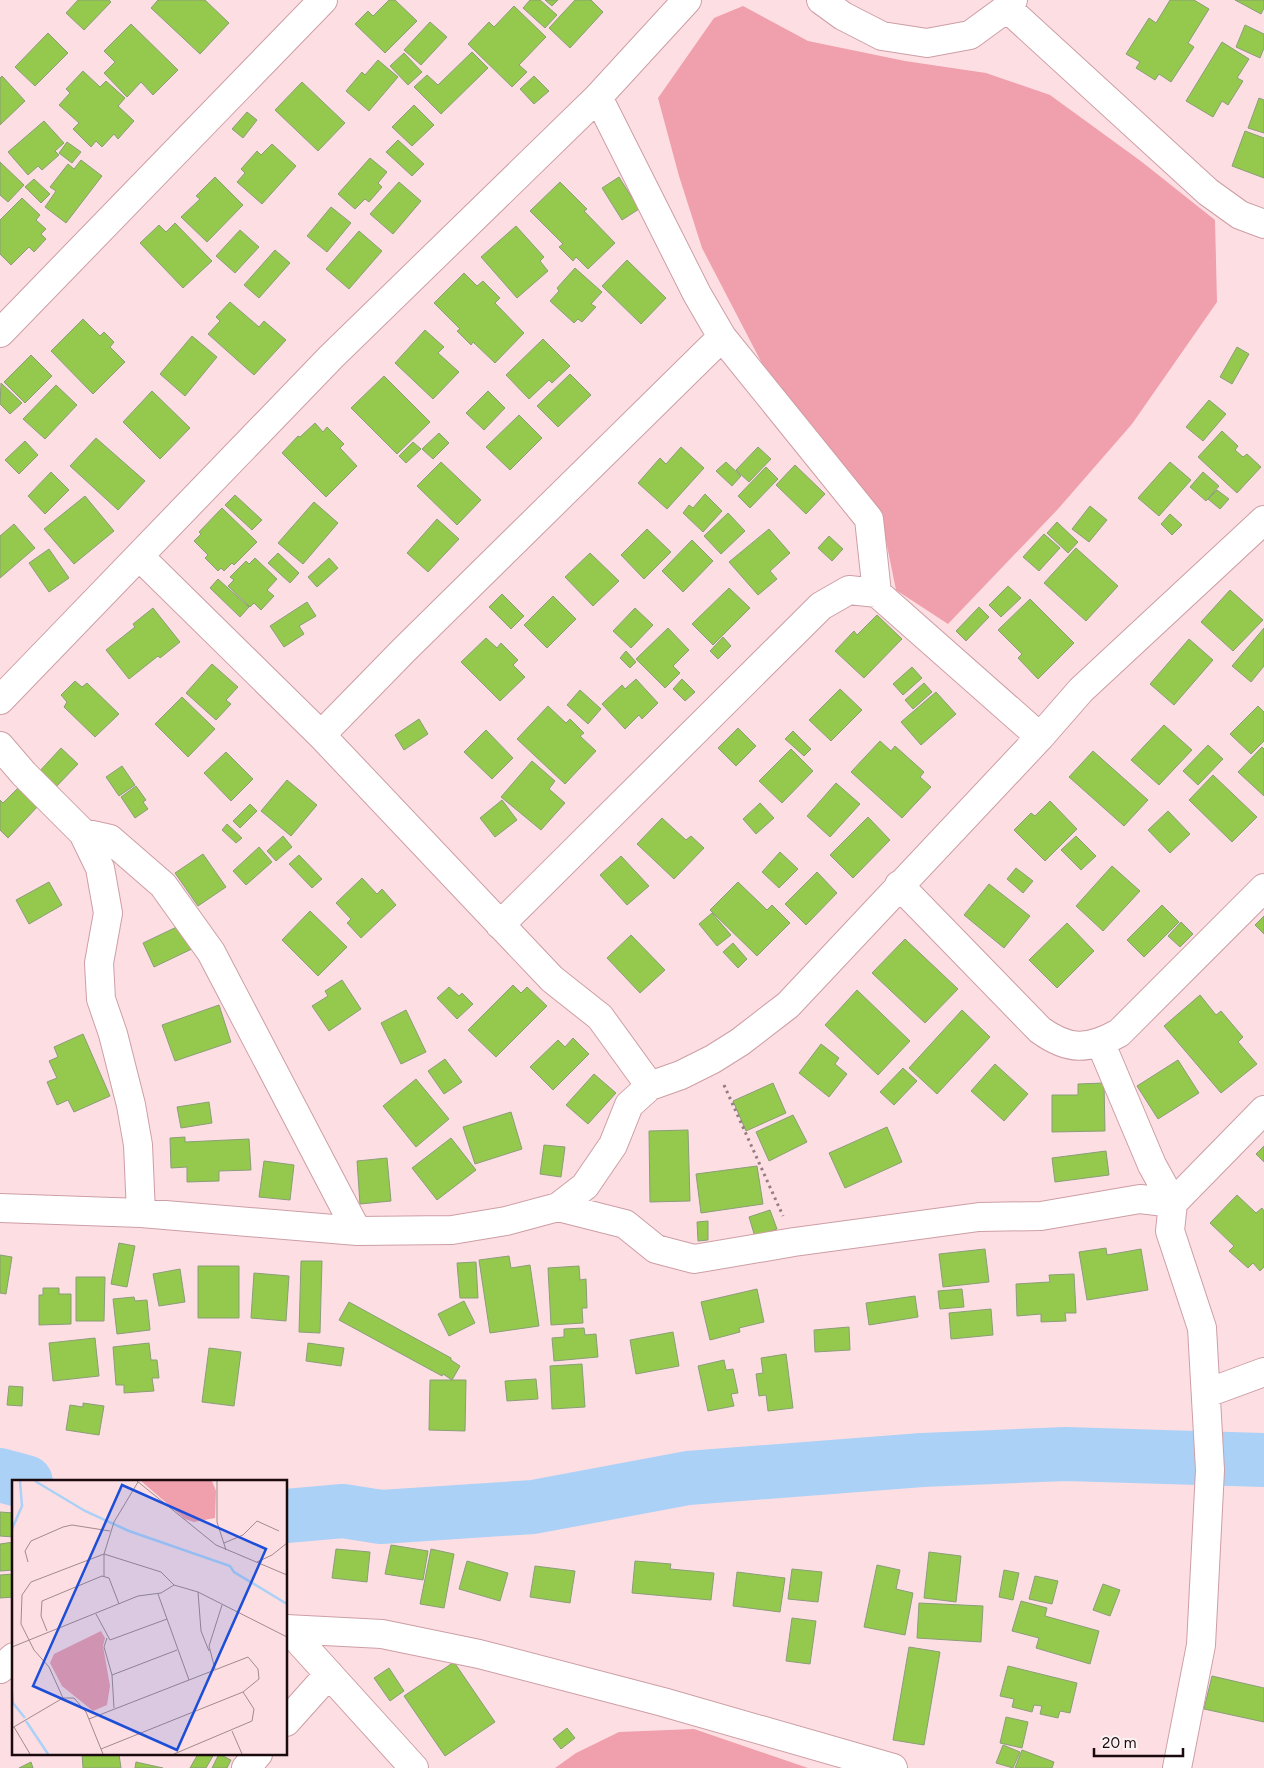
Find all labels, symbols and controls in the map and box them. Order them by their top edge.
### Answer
inset map [12,1480,288,1756]
scale bar [1094,1726,1183,1758]
text: 20 m [1102,1734,1136,1752]

